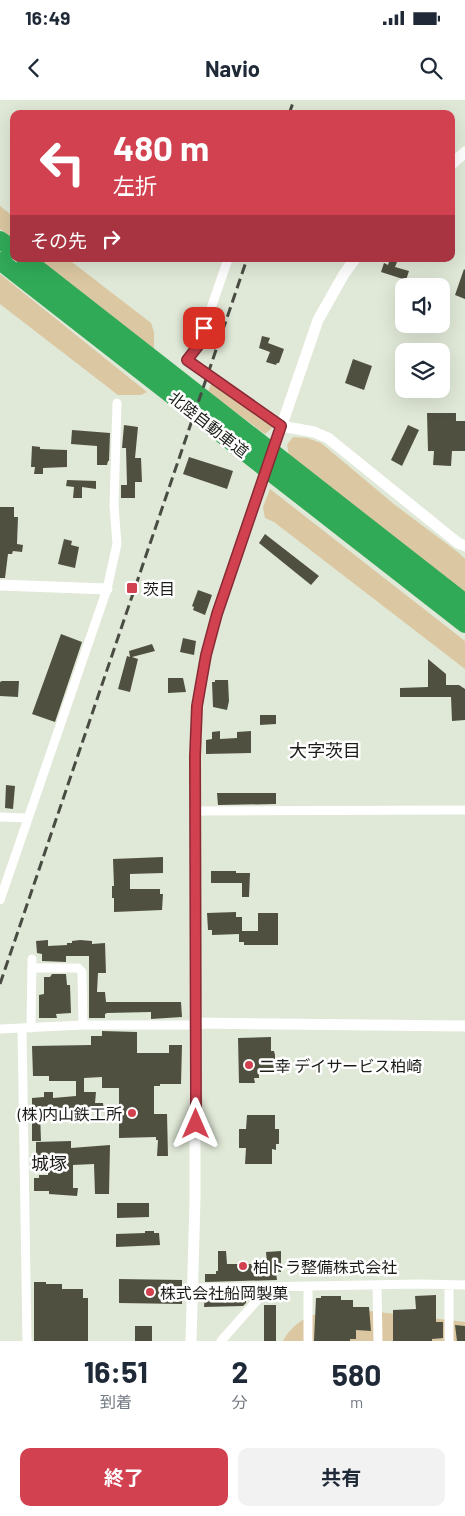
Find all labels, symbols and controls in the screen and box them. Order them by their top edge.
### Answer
text: 16:49 [25,6,70,29]
icon: back [20,54,48,82]
icon: search [417,54,445,82]
text: Navio [205,55,260,81]
text: 480 m [113,126,209,168]
icon: left [30,130,95,195]
text: 左折 [113,172,157,198]
icon: right [97,225,125,253]
text: その先 [30,229,87,252]
map controls [395,278,450,398]
button: sound [395,278,450,333]
pin [183,307,225,349]
icon: arrive [190,314,218,342]
button: layers [395,343,450,398]
street label: 北陸自動車道 [165,387,253,461]
place label: 茨目 [143,579,175,598]
marker: 茨目 [125,581,139,595]
district label: 大字茨目 [289,739,361,761]
place label: 二幸 デイサービス柏崎 [259,1056,422,1075]
marker: 二幸 デイサービス柏崎 [243,1059,255,1071]
position arrow [169,1097,221,1149]
place label: (株)内山鉄工所 [17,1104,122,1123]
marker: (株)内山鉄工所 [126,1107,138,1119]
district label: 城塚 [31,1152,67,1174]
place label: 柏トラ整備株式会社 [253,1257,397,1276]
marker: 柏トラ整備株式会社 [237,1260,249,1272]
place label: 株式会社船岡製菓 [160,1283,288,1302]
marker: 株式会社船岡製菓 [144,1286,156,1298]
text: 16:51 [84,1353,148,1389]
text: 2 [231,1353,248,1389]
text: 580 [332,1356,381,1392]
text: 到着 [100,1392,132,1411]
text: 分 [232,1392,248,1411]
text: m [350,1392,363,1411]
button: 終了 [20,1448,228,1506]
button: 共有 [238,1448,445,1506]

